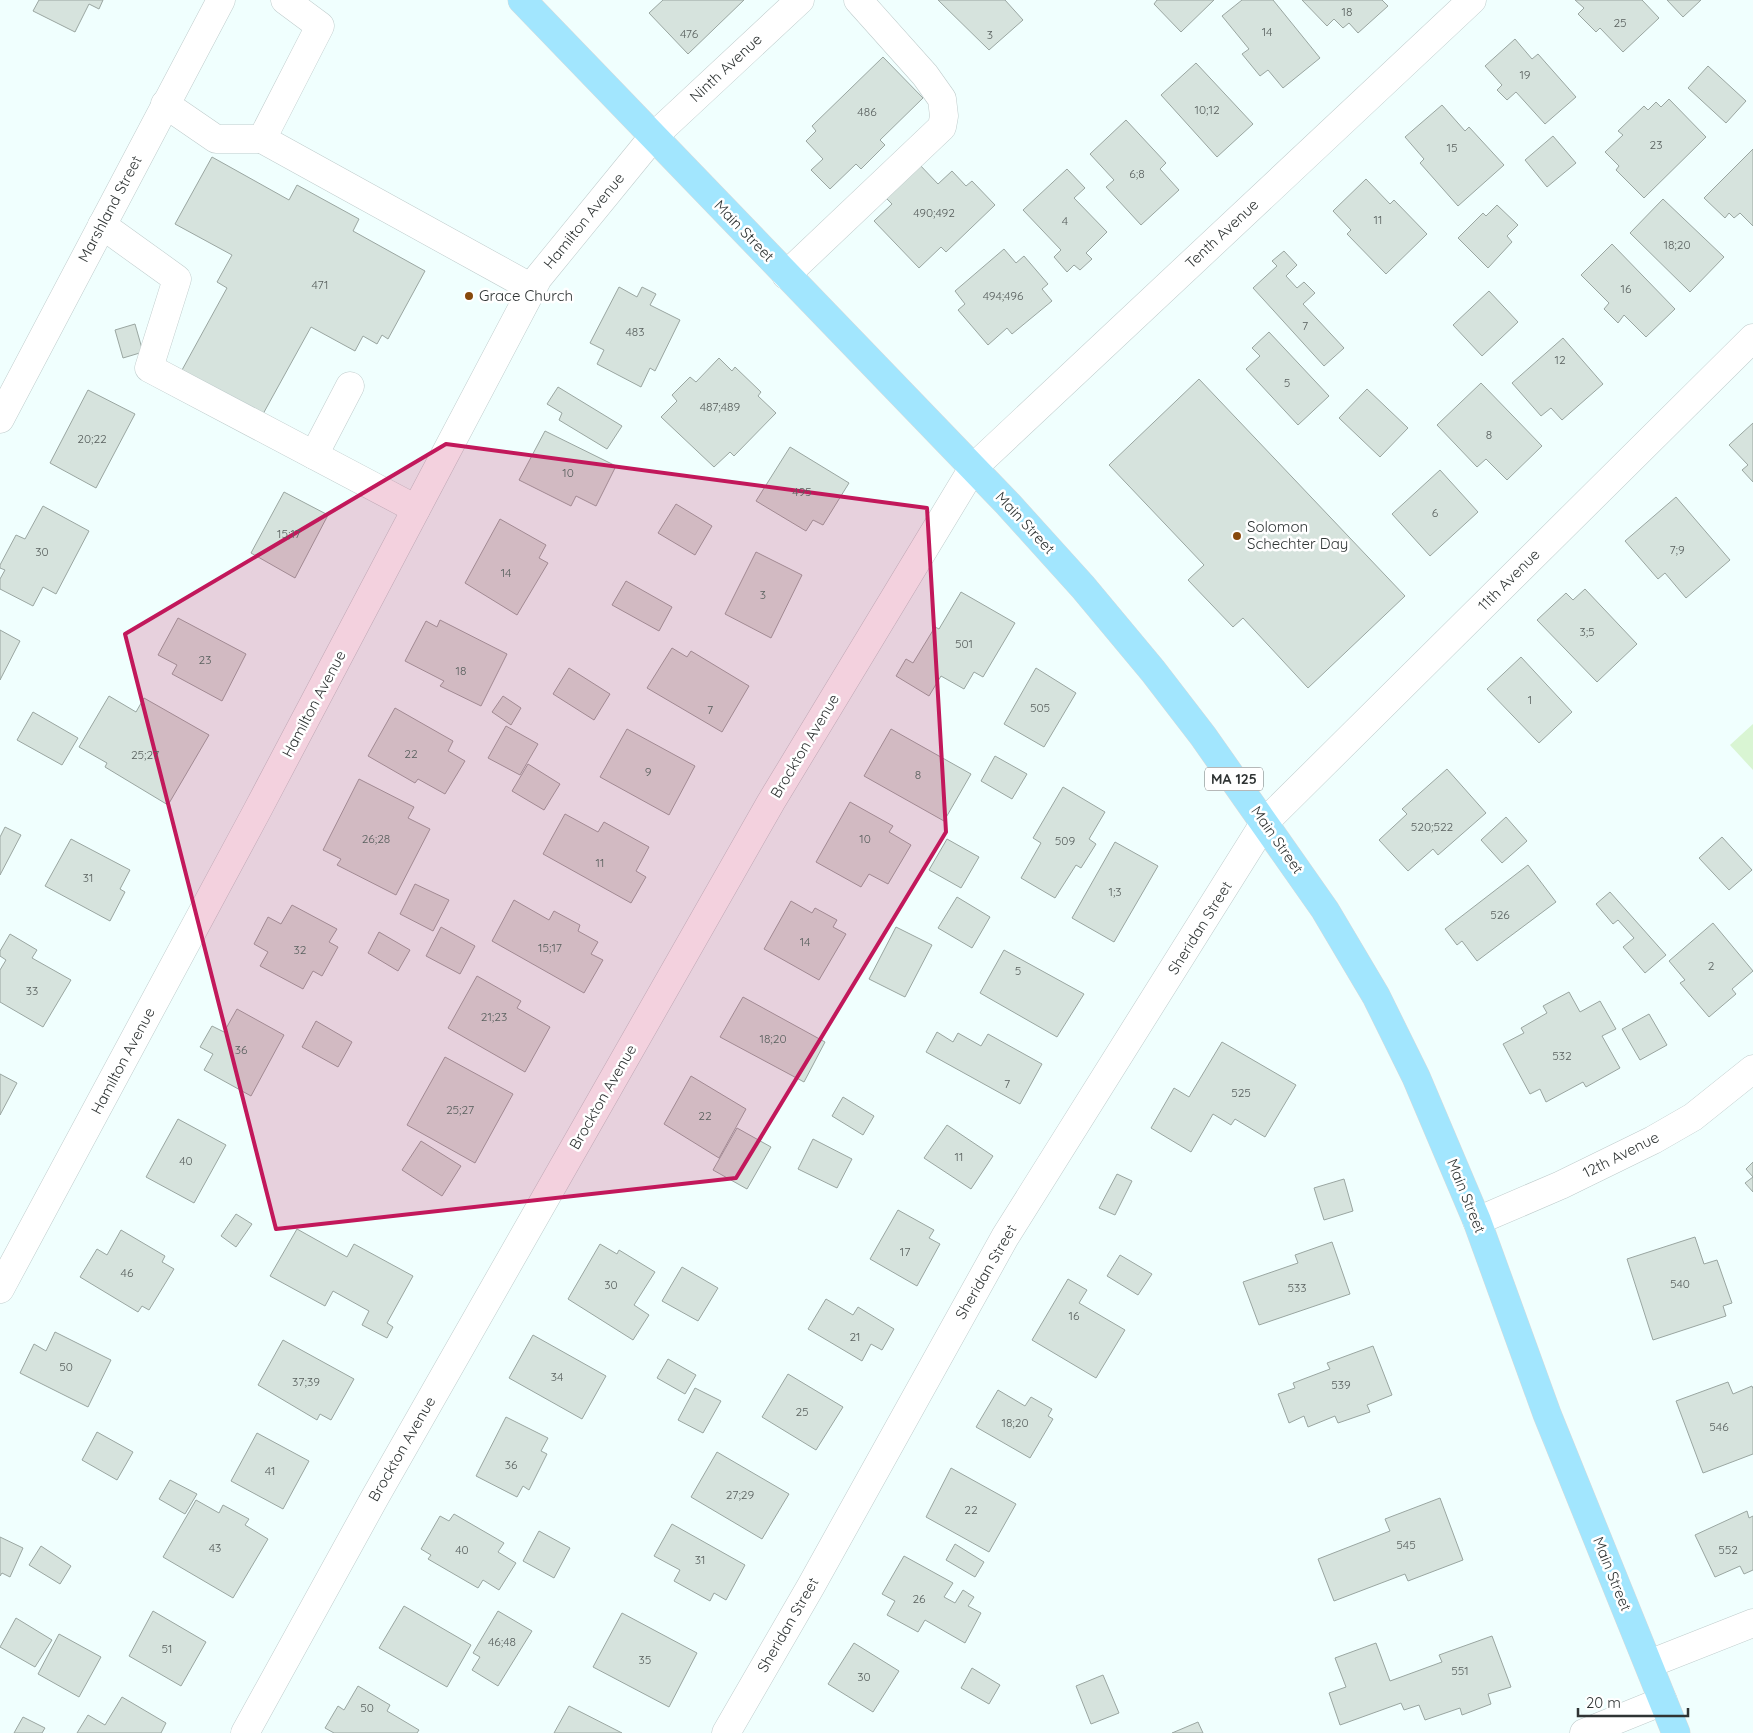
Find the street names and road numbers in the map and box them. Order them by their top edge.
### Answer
street label: Ninth Avenue [686,29,766,106]
street label: Marshland Street [73,152,146,265]
street label: Hamilton Avenue [539,169,628,273]
street label: Tenth Avenue [1181,195,1262,272]
street label: Main Street [710,196,778,265]
street label: Main Street [992,487,1059,558]
street label: 11th Avenue [1474,545,1544,615]
street label: Hamilton Avenue [277,647,350,760]
street label: Brockton Avenue [766,690,843,801]
road number: MA 125 [1205,768,1263,791]
street label: Main Street [1247,802,1308,877]
street label: Sheridan Street [1163,878,1236,978]
street label: Hamilton Avenue [86,1004,159,1117]
street label: Brockton Avenue [565,1041,640,1153]
street label: 12th Avenue [1580,1127,1662,1182]
street label: Main Street [1443,1156,1490,1236]
street label: Sheridan Street [951,1221,1020,1323]
street label: Brockton Avenue [364,1393,439,1505]
street label: Main Street [1589,1534,1636,1614]
street label: Sheridan Street [753,1574,822,1676]

